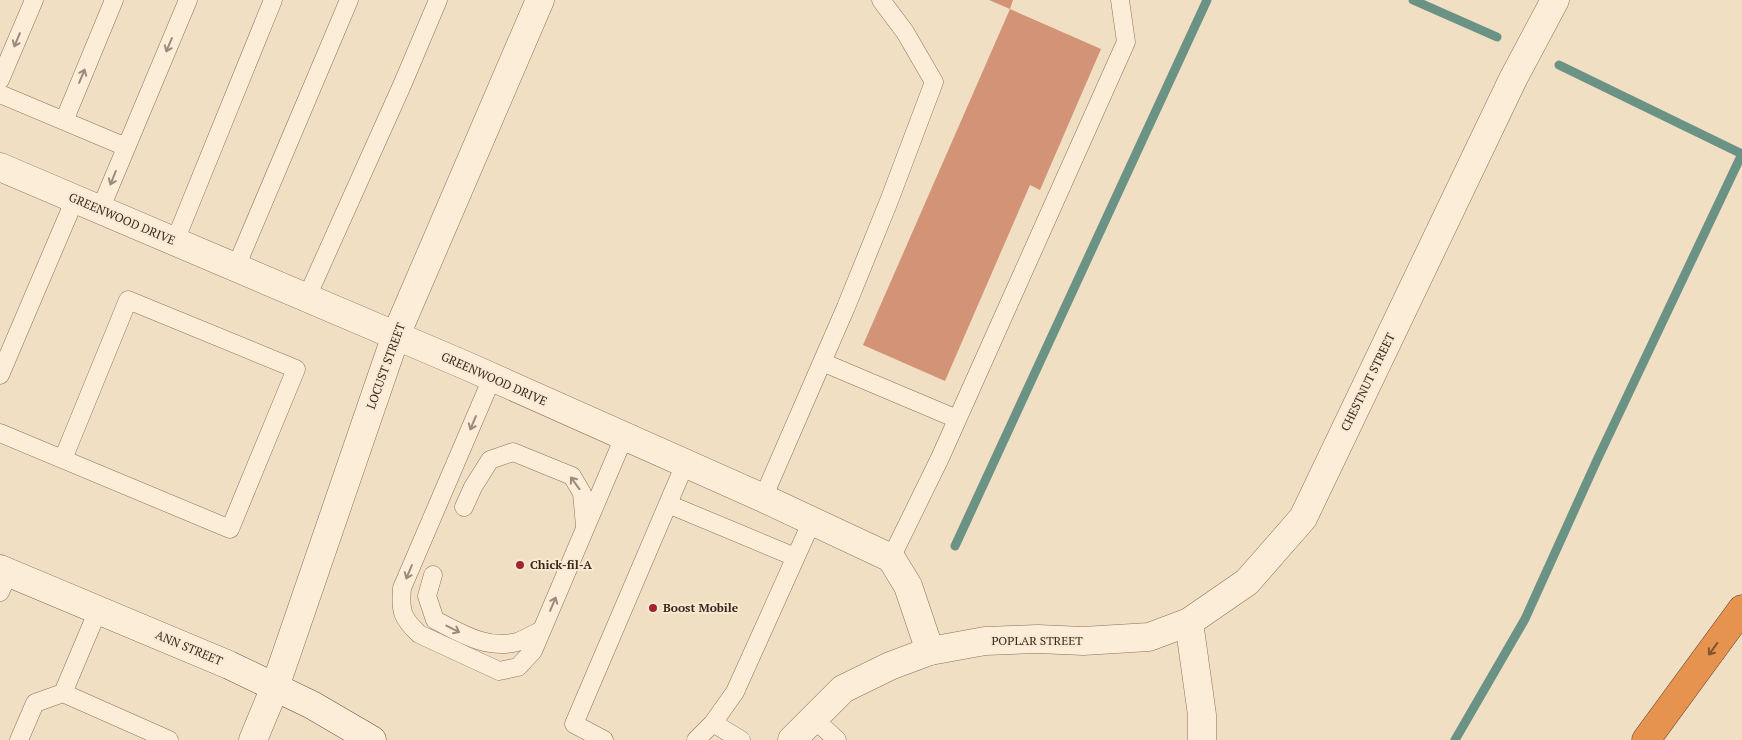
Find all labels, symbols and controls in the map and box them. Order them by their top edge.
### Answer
one-way arrow [12,32,22,47]
one-way arrow [164,37,174,52]
one-way arrow [78,69,88,84]
one-way arrow [108,171,117,186]
street label: GREENWOOD DRIVE [67,189,178,248]
street label: LOCUST STREET [363,320,408,411]
street label: CHESTNUT STREET [1337,330,1398,433]
street label: GREENWOOD DRIVE [439,348,549,409]
one-way arrow [467,415,477,430]
one-way arrow [570,476,580,490]
place label: Chick-fil-A [530,557,592,572]
marker: Chick-fil-A [514,559,526,571]
one-way arrow [403,564,413,579]
one-way arrow [549,597,558,612]
place label: Boost Mobile [663,600,739,615]
marker: Boost Mobile [647,602,659,614]
one-way arrow [445,624,460,634]
street label: ANN STREET [153,627,226,669]
street label: POPLAR STREET [991,633,1083,648]
one-way arrow [1708,642,1718,656]

